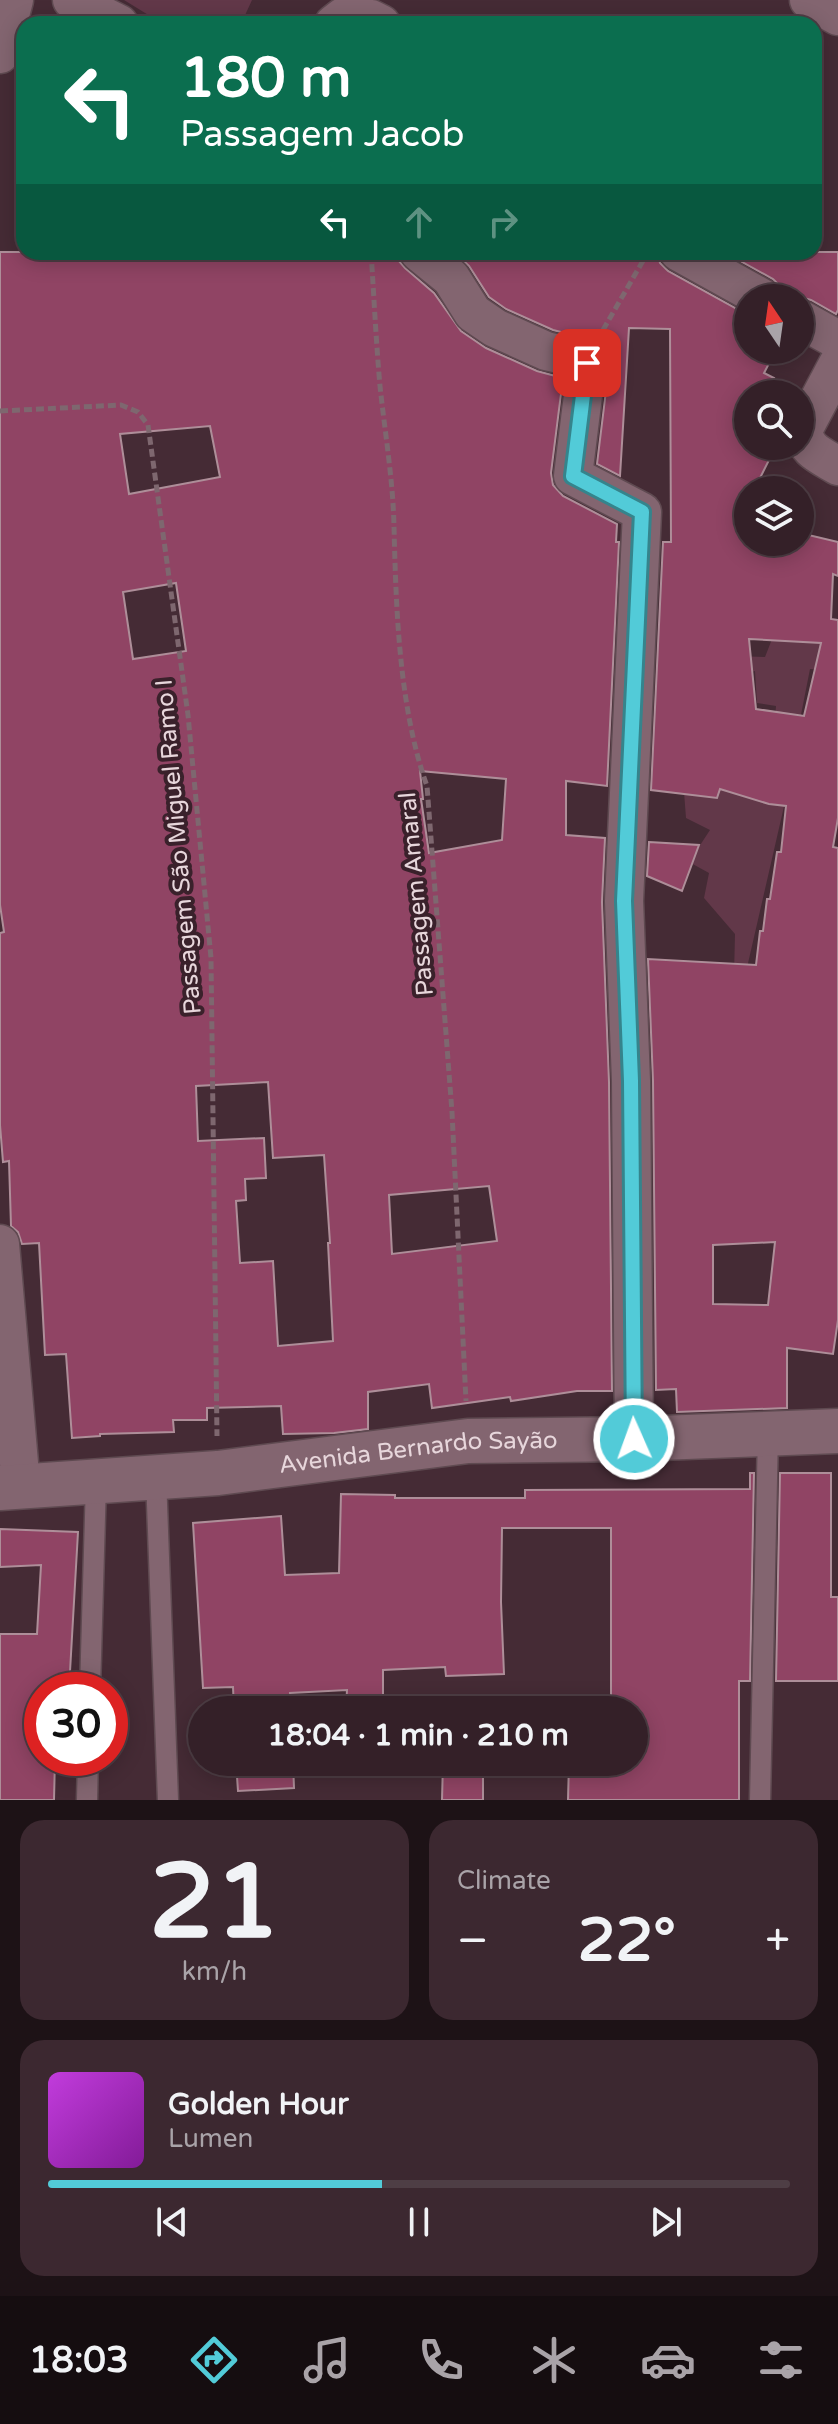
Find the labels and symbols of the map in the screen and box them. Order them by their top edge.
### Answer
north arrow [734,284,814,364]
pin [553,329,621,397]
street label: Passagem São Miguel Ramo I [149,678,208,1016]
street label: Passagem Amaral [393,791,440,997]
position arrow [592,1397,676,1481]
street label: Avenida Bernardo Sayão [277,1426,558,1480]
speed limit sign: 30 [24,1672,128,1776]

